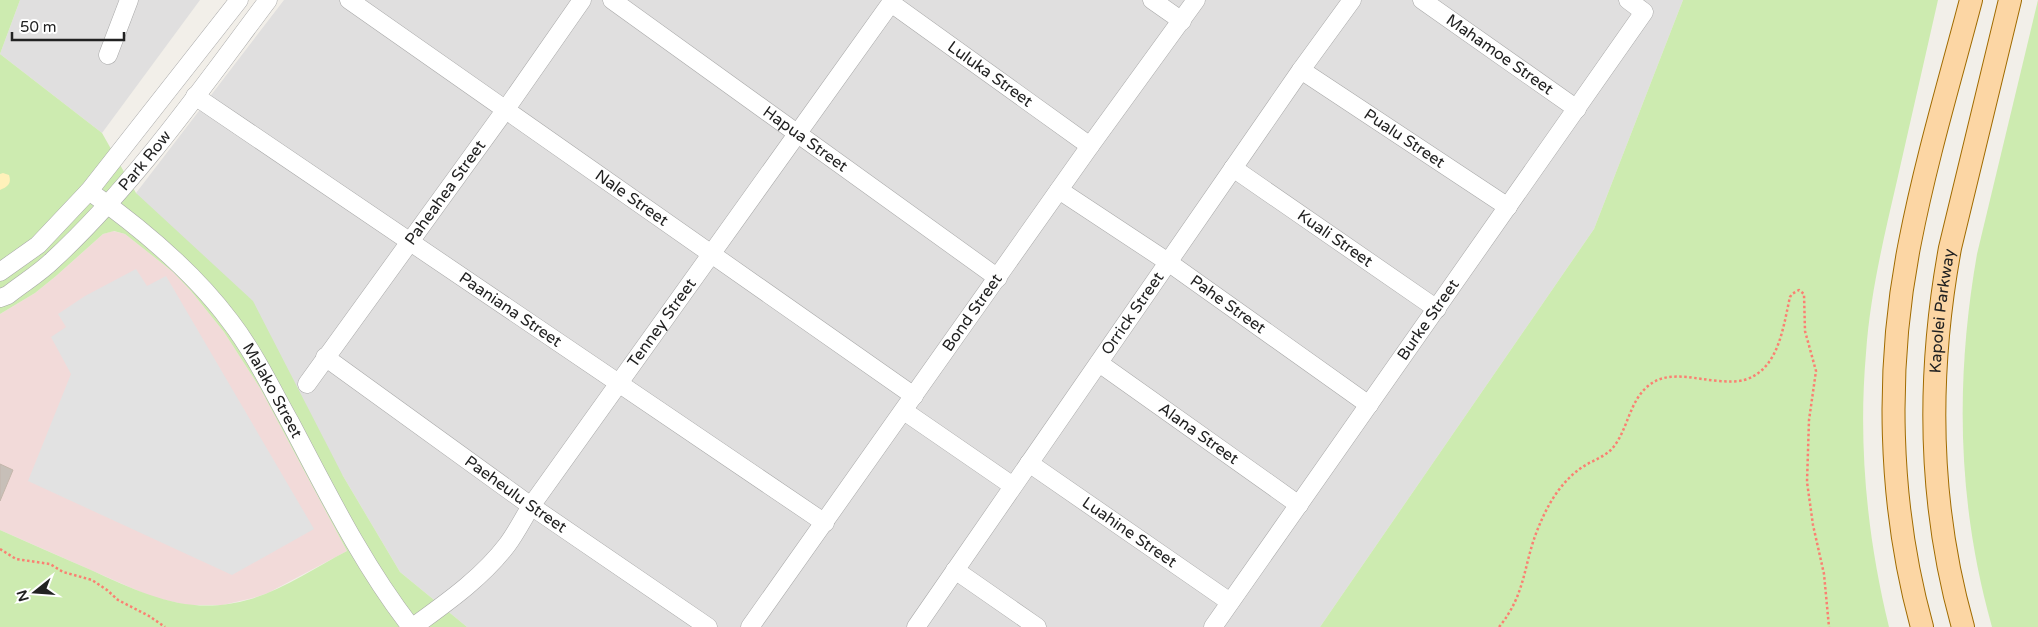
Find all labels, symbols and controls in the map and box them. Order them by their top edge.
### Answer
scale bar [12,10,125,42]
street label: Mahamoe Street [1442,10,1557,99]
text: 50 m [20,18,57,36]
street label: Luluka Street [944,37,1037,112]
street label: Hapua Street [759,102,852,176]
street label: Pualu Street [1360,104,1449,172]
street label: Park Row [114,126,176,195]
street label: Paheahea Street [401,136,490,249]
street label: Nale Street [591,165,672,231]
street label: Kuali Street [1293,205,1377,272]
street label: Kapolei Parkway [1925,247,1960,374]
street label: Paaniana Street [455,268,566,352]
street label: Orrick Street [1097,268,1168,359]
street label: Bond Street [938,270,1007,355]
street label: Pahe Street [1186,271,1269,338]
street label: Tenney Street [623,275,701,371]
street label: Burke Street [1393,275,1464,364]
street label: Malako Street [238,339,307,441]
street label: Alana Street [1155,398,1242,469]
street label: Paeheulu Street [461,451,571,537]
street label: Luahine Street [1078,493,1180,572]
north arrow [10,567,60,617]
text: N [13,588,33,604]

